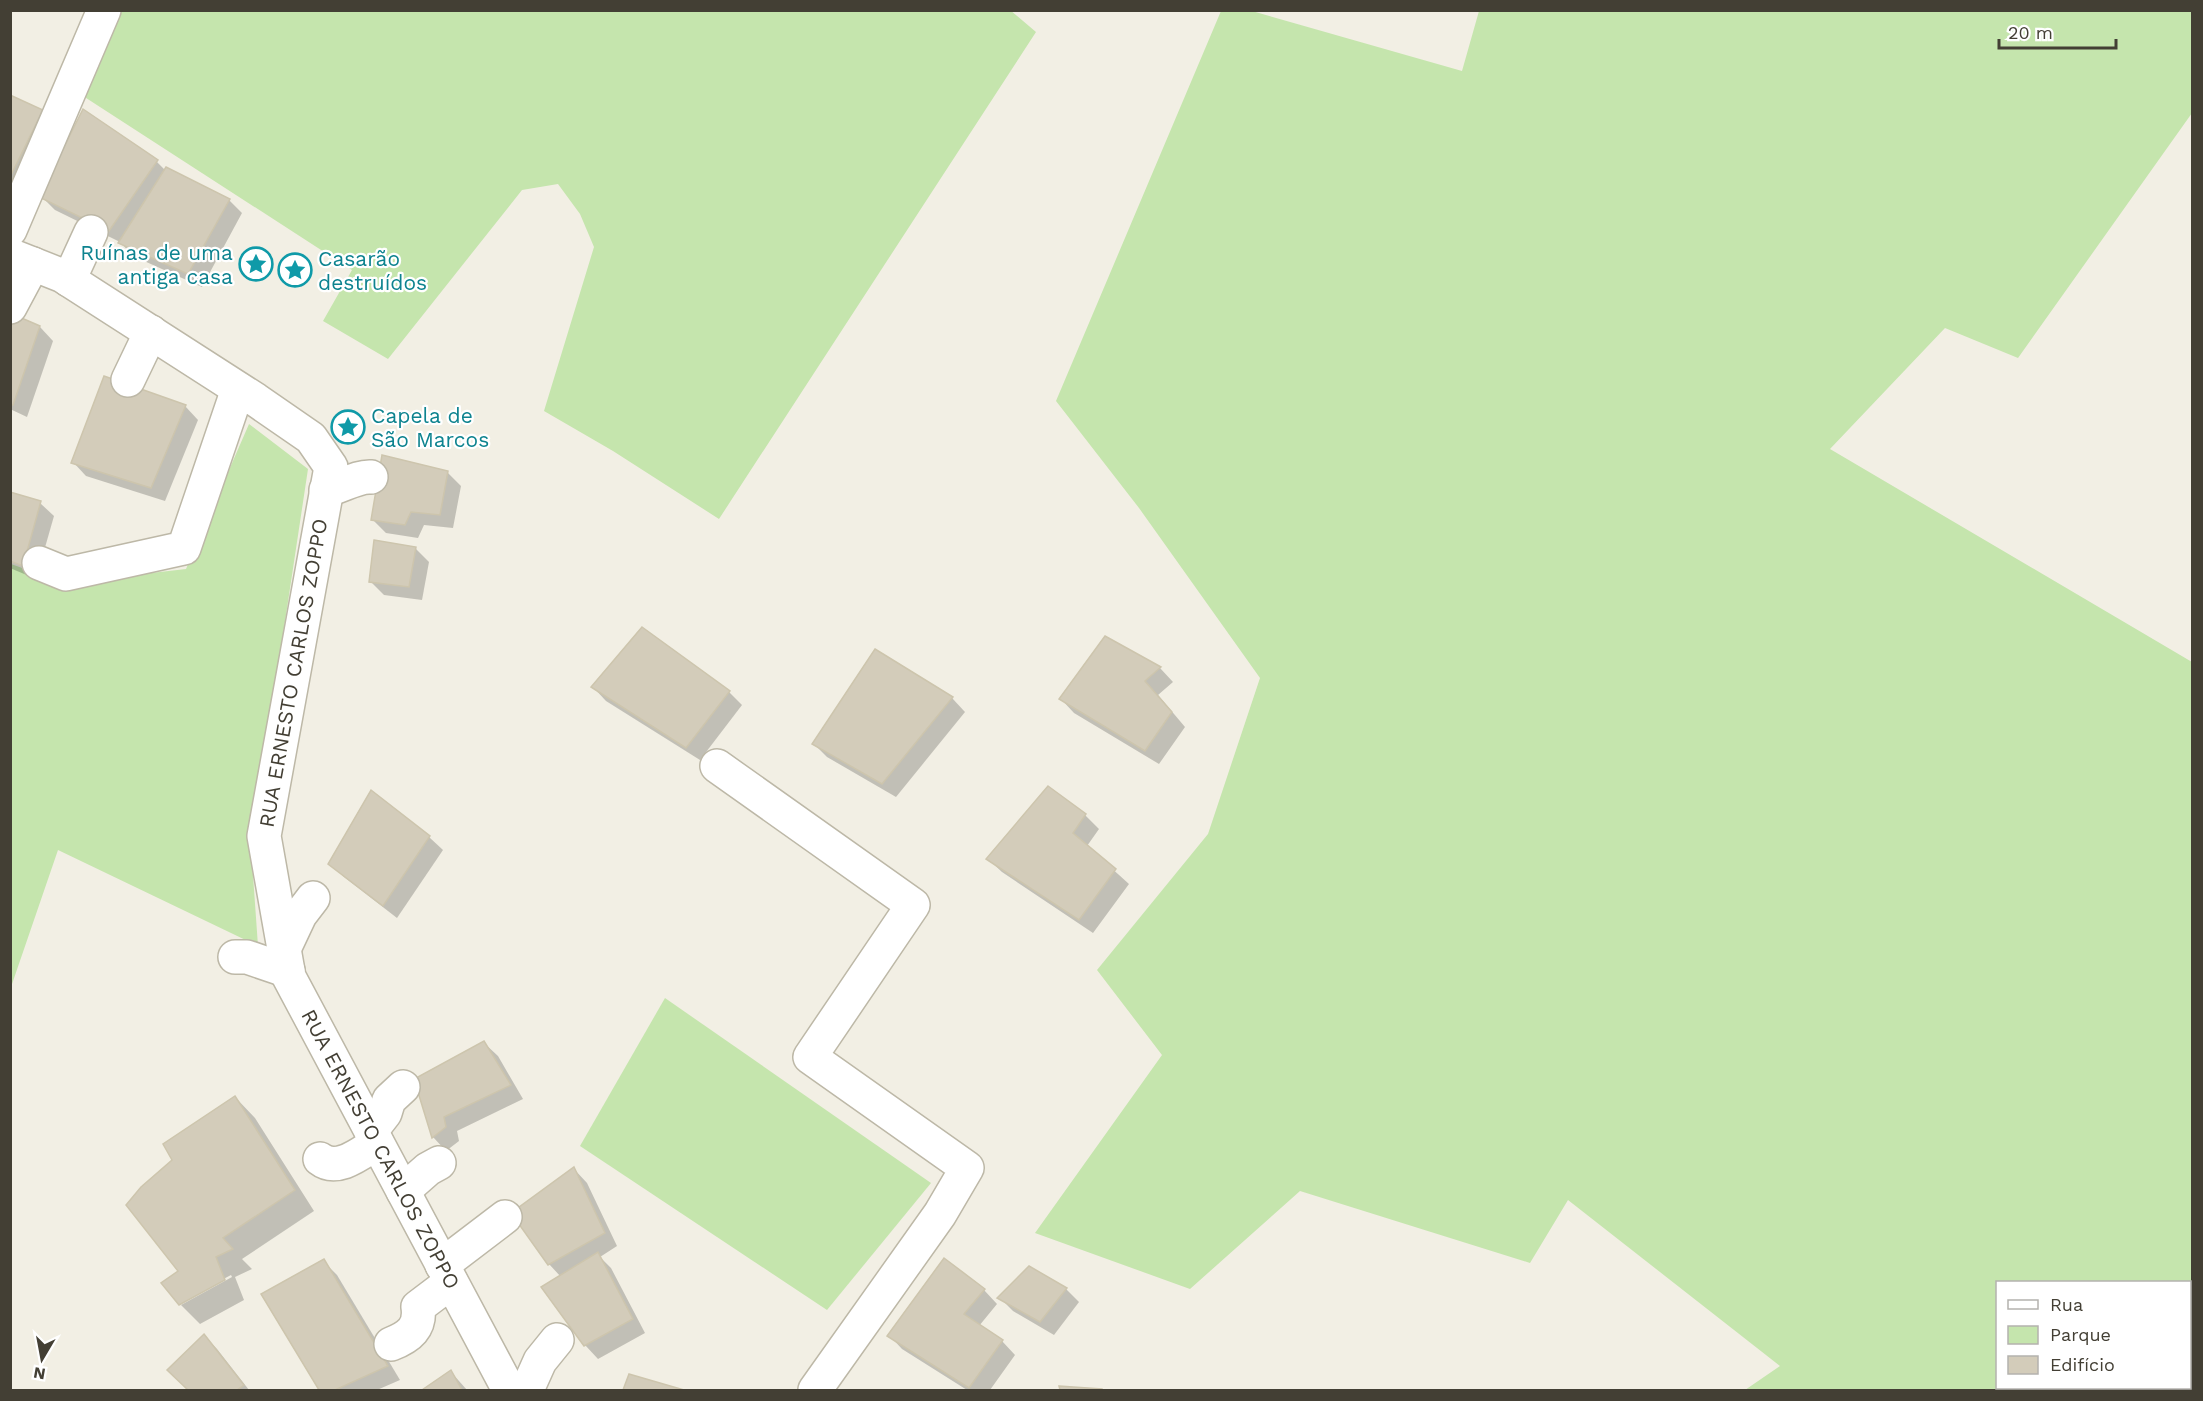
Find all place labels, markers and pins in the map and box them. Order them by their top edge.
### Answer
place label: Ruínas de uma antiga casa [80,240,233,289]
place icon: Ruínas de uma antiga casa [238,246,274,282]
place label: Casarão destruídos [318,246,427,295]
place icon: Casarão destruídos [277,252,313,288]
place label: Capela de São Marcos [371,403,489,452]
place icon: Capela de São Marcos [330,409,366,445]

